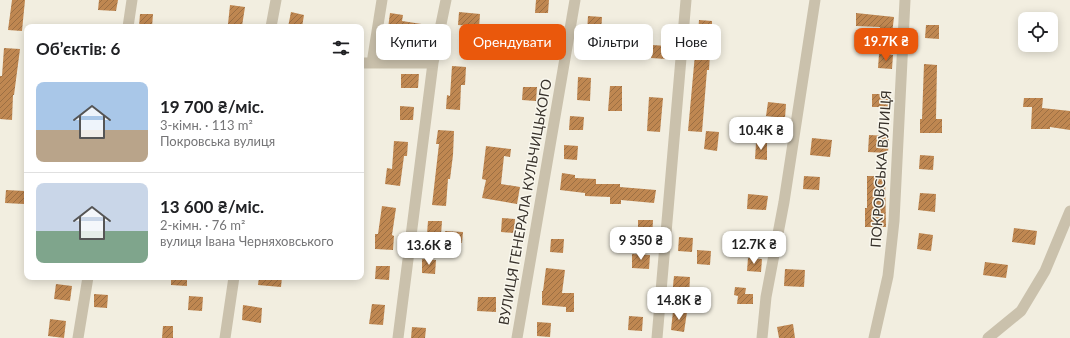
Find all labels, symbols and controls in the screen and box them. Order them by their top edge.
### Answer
map controls [1018,12,1058,52]
button: locate [1018,12,1058,52]
chip: Купити [376,24,451,60]
chip: Орендувати [459,24,566,60]
chip: Фільтри [574,24,653,60]
chip: Нове [661,24,721,60]
pin: 19.7K ₴ [849,28,923,62]
text: 19.7K ₴ [863,33,909,49]
icon: filters [330,37,352,59]
text: Об’єктів: 6 [36,38,120,59]
street label: ВУЛИЦЯ ГЕНЕРАЛА КУЛЬЧИЦЬКОГО [494,77,555,326]
street label: ПОКРОВСЬКА ВУЛИЦЯ [867,90,894,248]
text: 19 700 ₴/міс. [160,96,264,117]
icon: home [68,98,116,146]
text: 3-кімн. · 113 m² [160,117,253,133]
pin: 10.4K ₴ [724,117,798,151]
text: 10.4K ₴ [738,122,784,138]
text: Покровська вулиця [160,133,275,149]
text: 13 600 ₴/міс. [160,196,264,217]
icon: home [68,199,116,247]
text: 2-кімн. · 76 m² [160,217,245,233]
pin: 9 350 ₴ [604,227,678,261]
pin: 12.7K ₴ [717,231,791,265]
pin: 13.6K ₴ [392,232,466,266]
text: 9 350 ₴ [619,232,663,248]
text: вулиця Івана Черняховського [160,233,334,249]
text: 12.7K ₴ [731,236,777,252]
text: 13.6K ₴ [406,237,452,253]
pin: 14.8K ₴ [642,287,716,321]
text: 14.8K ₴ [656,292,702,308]

